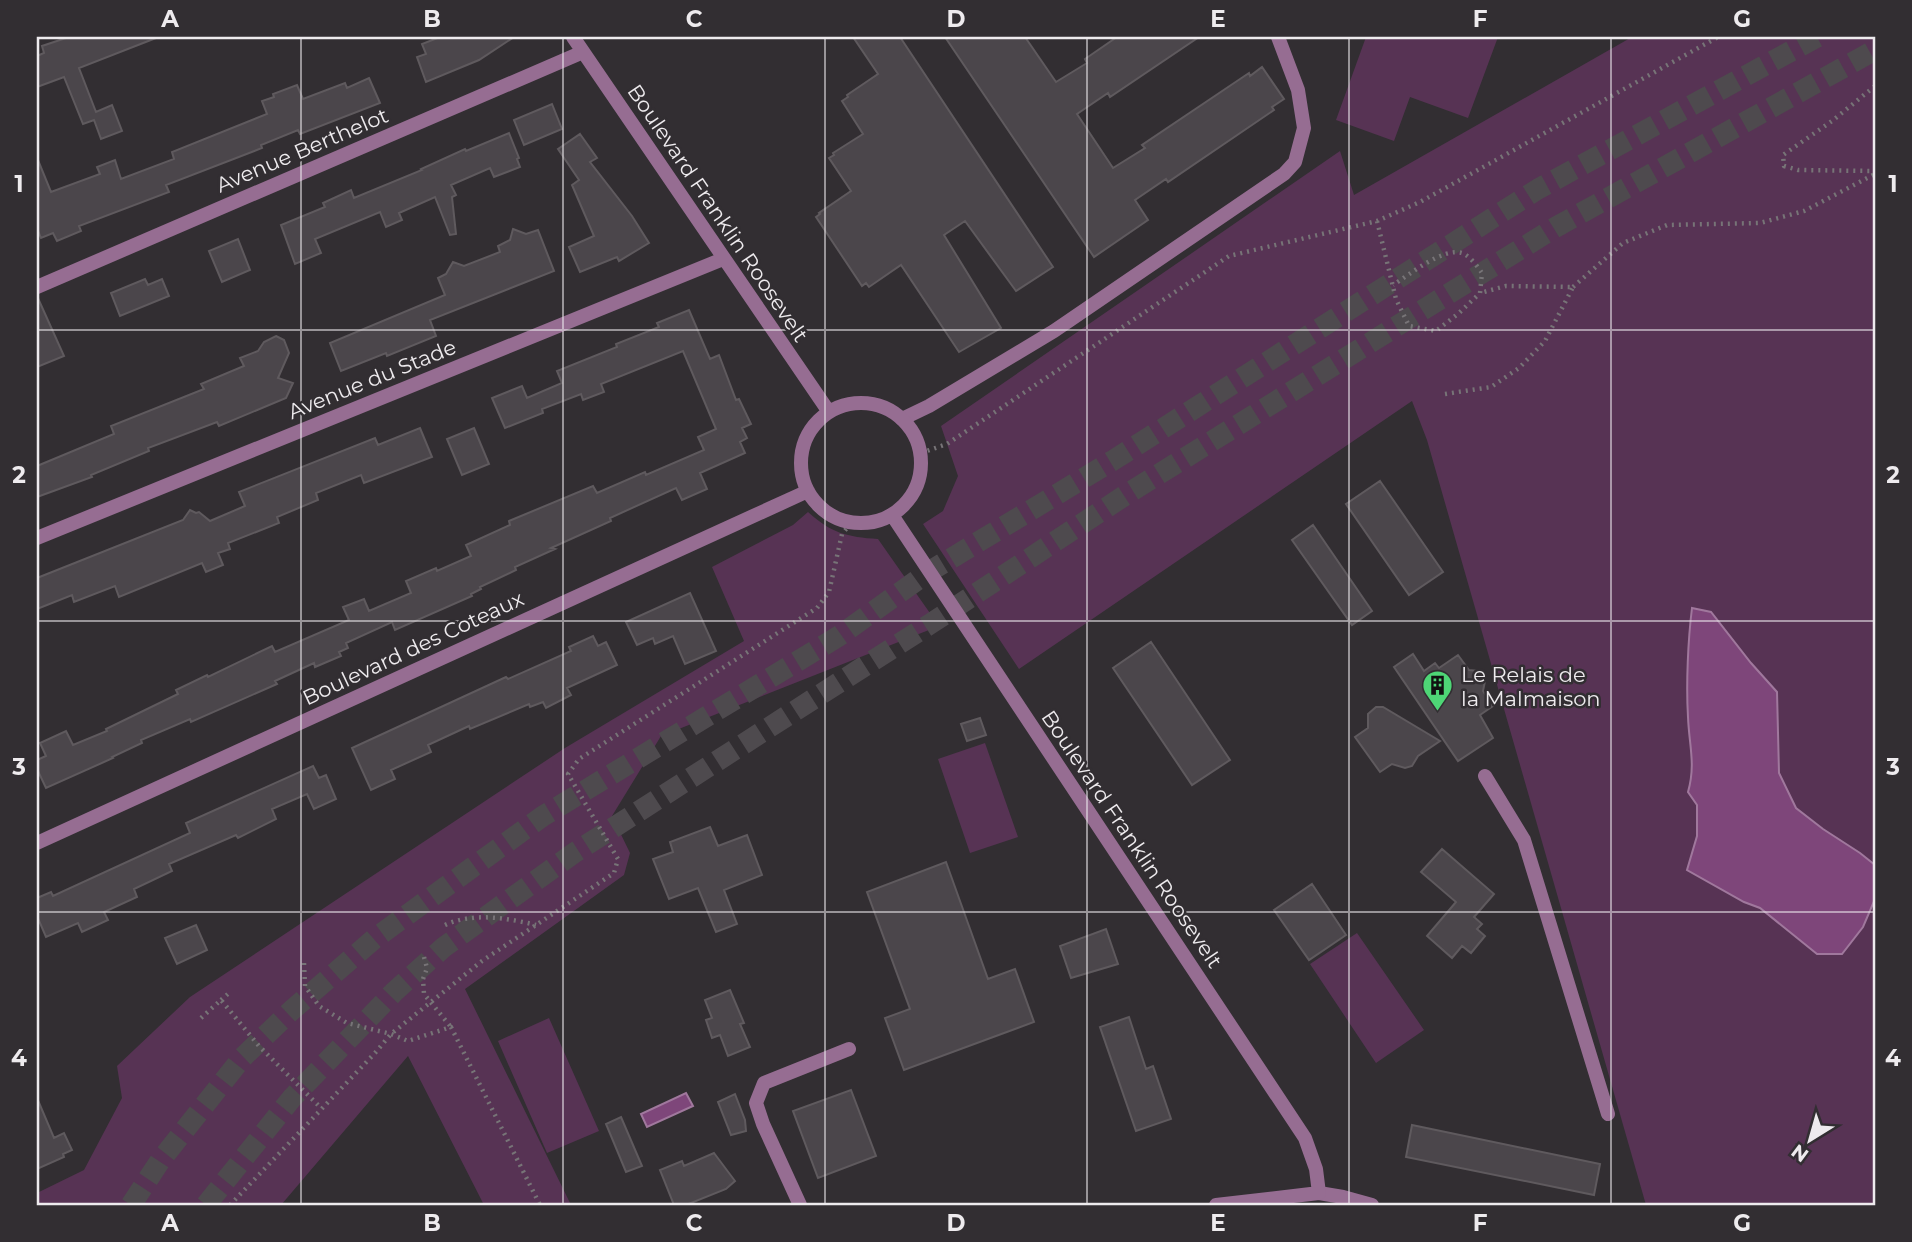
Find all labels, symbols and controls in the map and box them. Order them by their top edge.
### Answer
text: A [160,5,179,33]
text: B [423,5,441,33]
text: C [686,5,703,33]
text: D [947,5,966,33]
text: E [1210,5,1226,33]
text: F [1473,5,1488,33]
text: G [1733,5,1751,33]
street label: Boulevard Franklin Roosevelt [622,79,814,347]
street label: Avenue Berthelot [212,102,392,198]
text: 1 [14,170,24,198]
text: 1 [1888,170,1898,198]
street label: Avenue du Stade [284,334,460,424]
text: 2 [12,461,26,489]
text: 2 [1886,461,1900,489]
street label: Boulevard des Coteaux [299,586,527,710]
place label: Le Relais de la Malmaison [1461,662,1601,711]
building icon: Le Relais de la Malmaison [1421,669,1455,713]
street label: Boulevard Franklin Roosevelt [1036,705,1228,973]
text: 3 [11,753,26,781]
text: 3 [1885,753,1900,781]
text: 4 [11,1044,27,1072]
text: 4 [1885,1044,1901,1072]
north arrow [1776,1106,1846,1176]
text: N [1787,1139,1813,1167]
text: A [160,1209,179,1237]
text: B [423,1209,441,1237]
text: C [686,1209,703,1237]
text: D [947,1209,966,1237]
text: E [1210,1209,1226,1237]
text: F [1473,1209,1488,1237]
text: G [1733,1209,1751,1237]

